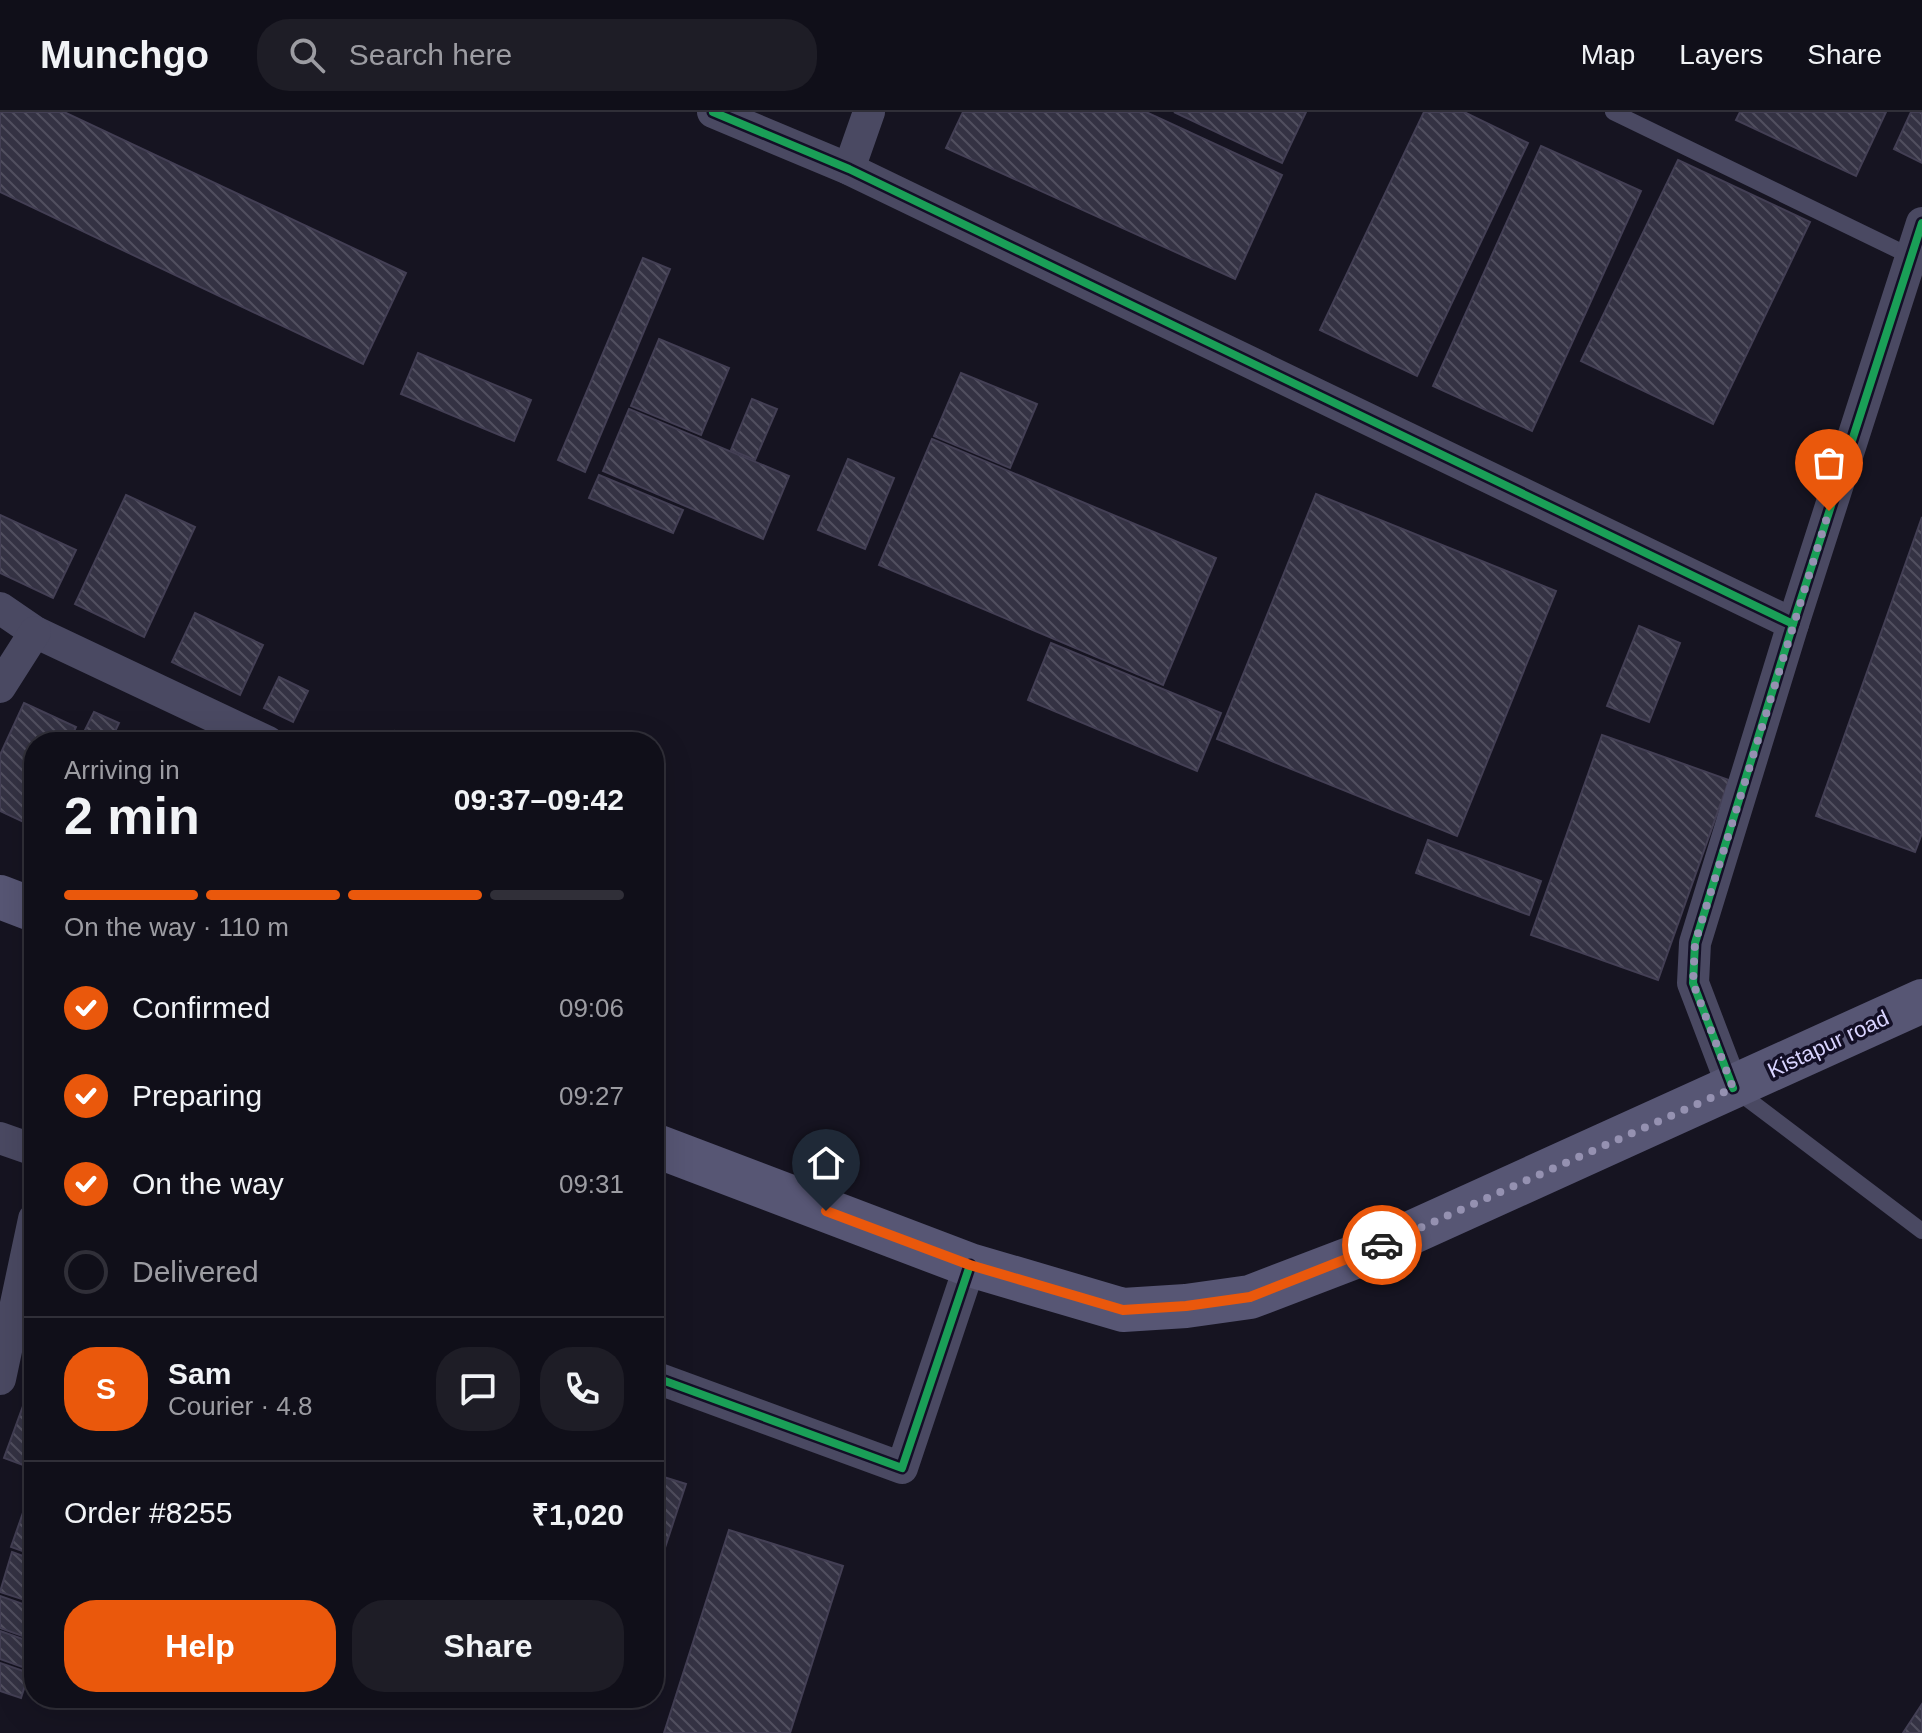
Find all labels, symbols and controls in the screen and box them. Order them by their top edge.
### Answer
search box [257,19,817,91]
icon: search [285,33,329,77]
text: Munchgo [40,34,209,76]
text: Search here [349,38,512,71]
text: Map [1581,39,1635,70]
text: Layers [1679,39,1763,70]
text: Share [1807,39,1882,70]
pin [1795,429,1863,511]
icon: bag [1807,441,1851,485]
text: Arriving in [64,755,180,785]
text: 09:37–09:42 [454,783,624,816]
text: 2 min [64,787,200,845]
text: On the way · 110 m [64,912,289,942]
icon: check [64,986,108,1030]
text: Confirmed [132,991,270,1024]
text: 09:06 [559,993,624,1023]
street label: Kistapur road [1763,1005,1893,1083]
icon: check [64,1074,108,1118]
text: Preparing [132,1079,262,1112]
text: 09:27 [559,1081,624,1111]
pin [792,1129,860,1211]
icon: home [804,1141,848,1185]
icon: check [64,1162,108,1206]
text: On the way [132,1167,284,1200]
text: 09:31 [559,1169,624,1199]
courier [1342,1205,1422,1285]
icon: car [1360,1223,1404,1267]
text: Delivered [132,1255,259,1288]
button: chat [436,1347,520,1431]
button: phone [540,1347,624,1431]
text: Sam [168,1357,231,1390]
text: S [96,1372,116,1405]
text: Courier · 4.8 [168,1391,313,1421]
text: Order #8255 [64,1496,232,1529]
text: ₹1,020 [532,1498,624,1531]
button: Help [64,1600,336,1692]
button: Share [352,1600,624,1692]

